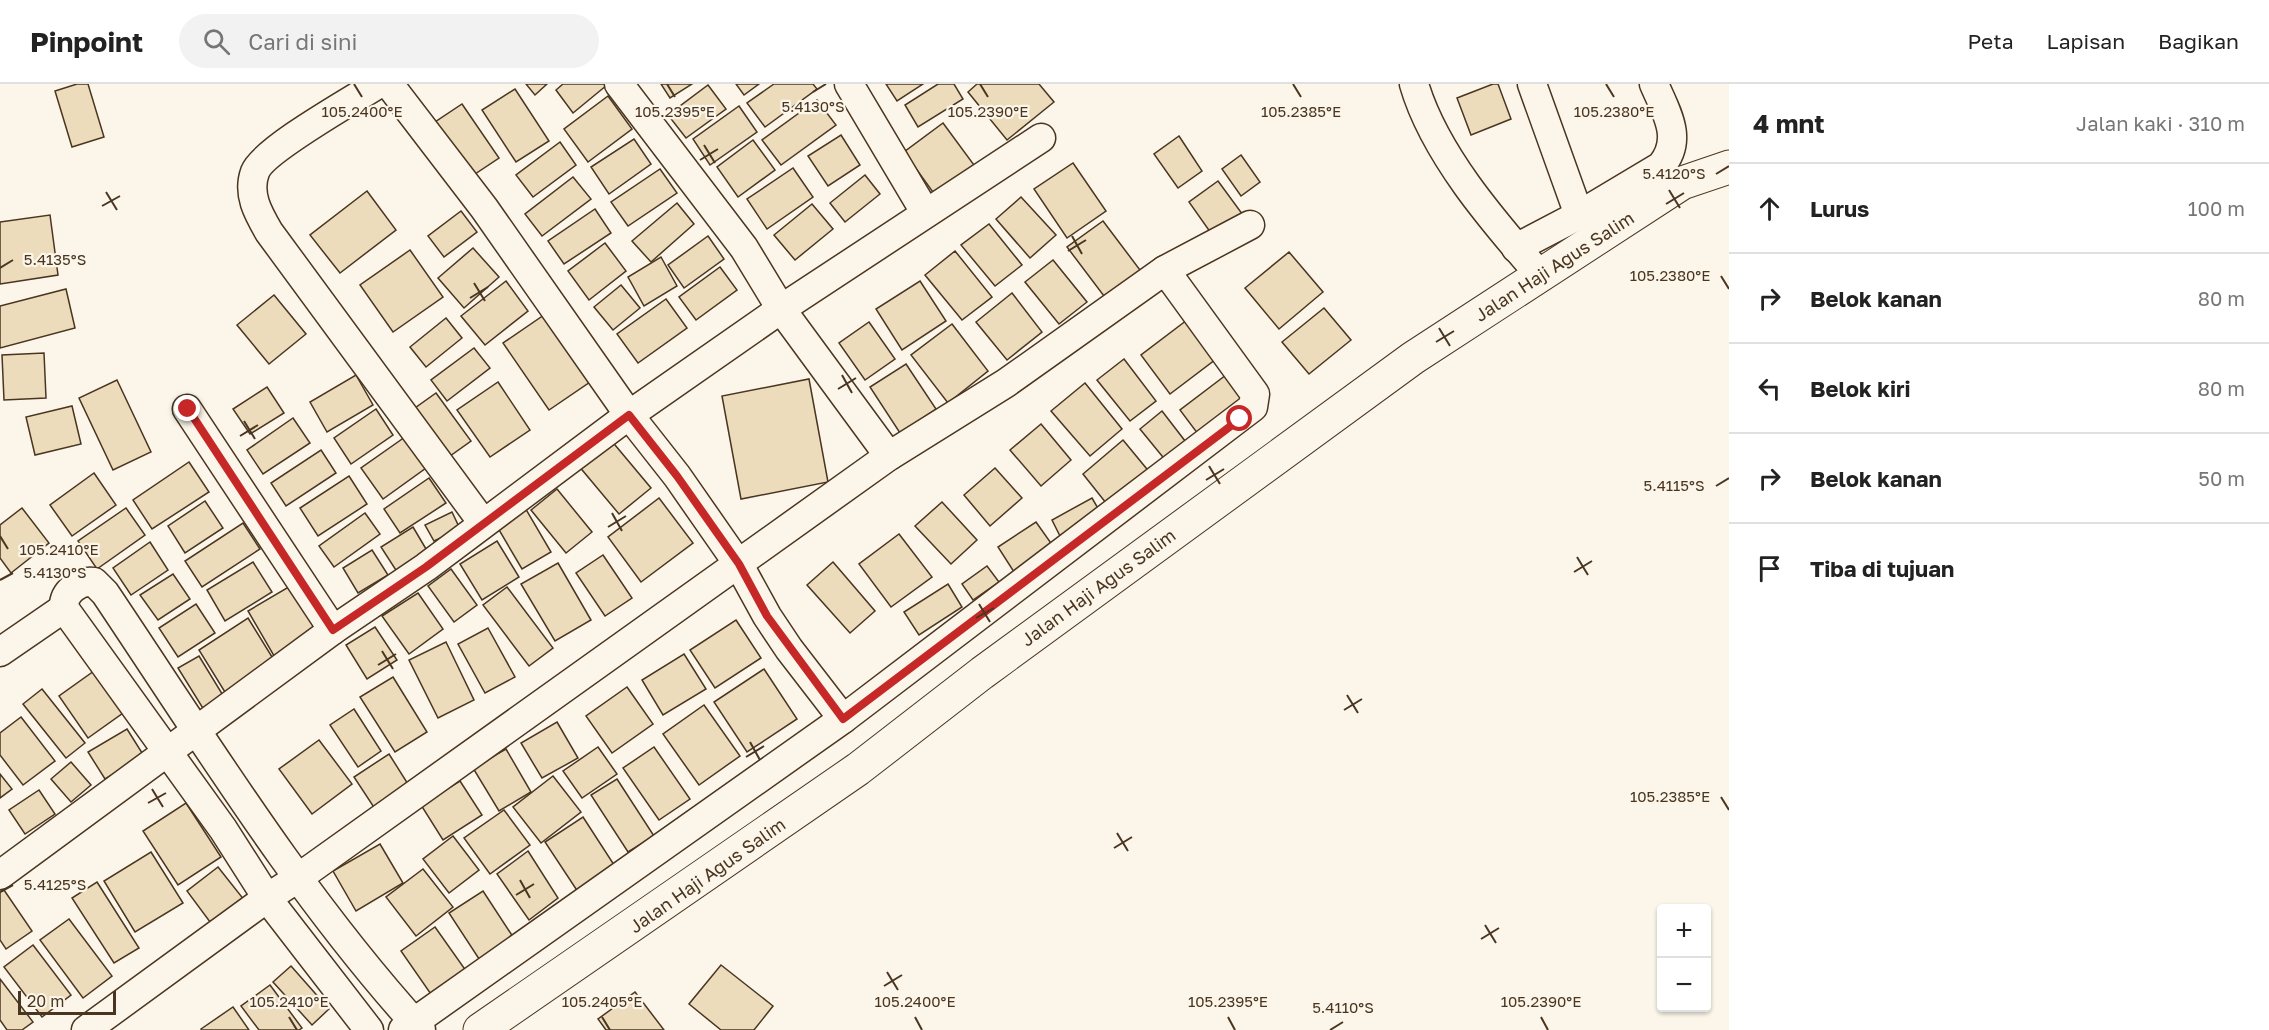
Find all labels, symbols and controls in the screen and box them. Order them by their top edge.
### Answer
search box [179,14,599,68]
text: Pinpoint [30,25,143,58]
icon: search [200,25,233,58]
text: Cari di sini [248,28,358,55]
text: Peta [1968,28,2014,54]
text: Lapisan [2047,28,2125,54]
text: Bagikan [2158,28,2239,54]
text: 5.4130°S [781,97,845,115]
text: 105.2400°E [321,102,403,120]
text: 105.2395°E [635,102,715,120]
text: 105.2390°E [948,102,1028,120]
text: 105.2385°E [1261,102,1341,120]
text: 105.2380°E [1574,102,1654,120]
text: 4 mnt [1753,108,1825,139]
text: Jalan kaki · 310 m [2076,111,2245,135]
text: 5.4120°S [1642,164,1706,182]
icon: ahead [1753,192,1786,225]
text: Lurus [1810,195,1869,222]
text: 100 m [2188,196,2245,220]
street label: Jalan Haji Agus Salim [1470,206,1638,326]
text: 5.4135°S [24,250,86,268]
text: 105.2380°E [1630,266,1710,284]
icon: right [1753,282,1786,315]
text: Belok kanan [1810,285,1942,312]
text: 80 m [2198,286,2245,310]
icon: left [1753,372,1786,405]
text: Belok kiri [1810,375,1911,402]
text: 80 m [2198,376,2245,400]
route end [174,395,200,421]
route start [1226,405,1252,431]
icon: right [1753,462,1786,495]
text: Belok kanan [1810,465,1942,492]
text: 50 m [2198,466,2245,490]
text: 5.4115°S [1643,476,1705,494]
street label: Jalan Haji Agus Salim [1016,524,1180,650]
text: 105.2410°E [19,540,99,558]
icon: arrive [1753,552,1786,585]
text: Tiba di tujuan [1810,555,1954,582]
text: 5.4130°S [23,563,87,581]
text: 105.2385°E [1630,787,1710,805]
street label: Jalan Haji Agus Salim [625,813,789,937]
text: 5.4125°S [24,875,86,893]
map controls [1657,904,1711,1012]
button: + [1657,904,1711,958]
button: − [1657,958,1711,1012]
scale bar [18,988,116,1016]
text: 20 m [27,991,64,1011]
text: 105.2410°E [249,992,329,1010]
text: 105.2405°E [562,992,642,1010]
text: 105.2400°E [874,992,956,1010]
text: 105.2395°E [1188,992,1268,1010]
text: 105.2390°E [1501,992,1581,1010]
text: 5.4110°S [1312,998,1374,1016]

